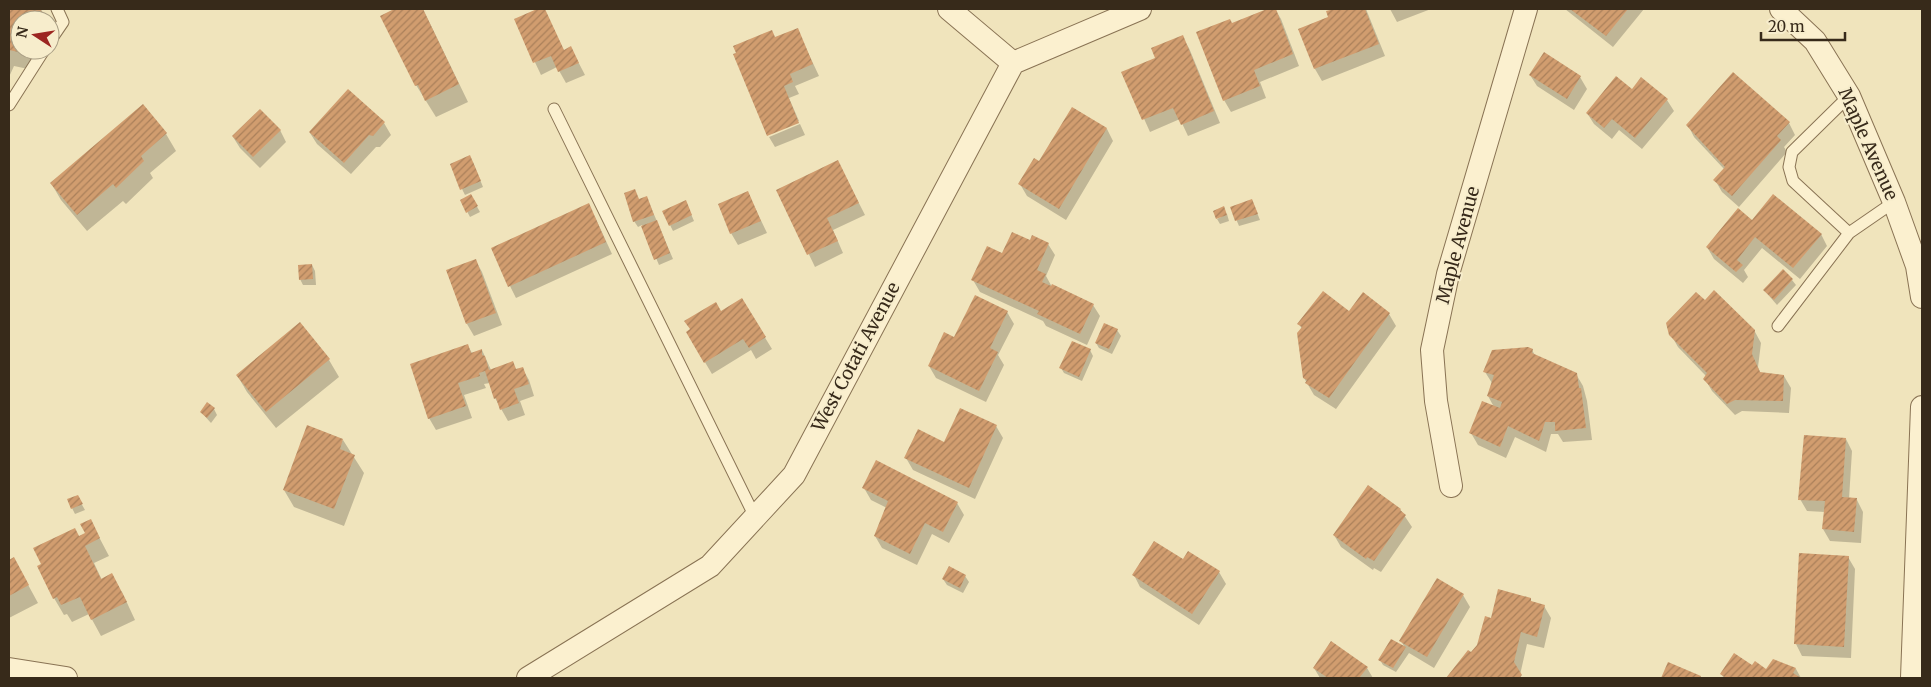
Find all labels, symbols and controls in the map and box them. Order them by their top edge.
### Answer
north arrow [10,10,60,60]
scale bar [1761,10,1845,42]
text: 20 m [1768,17,1805,36]
text: N [12,25,32,40]
street label: Maple Avenue [1833,84,1903,204]
street label: Maple Avenue [1431,184,1484,306]
street label: West Cotati Avenue [806,278,905,436]

